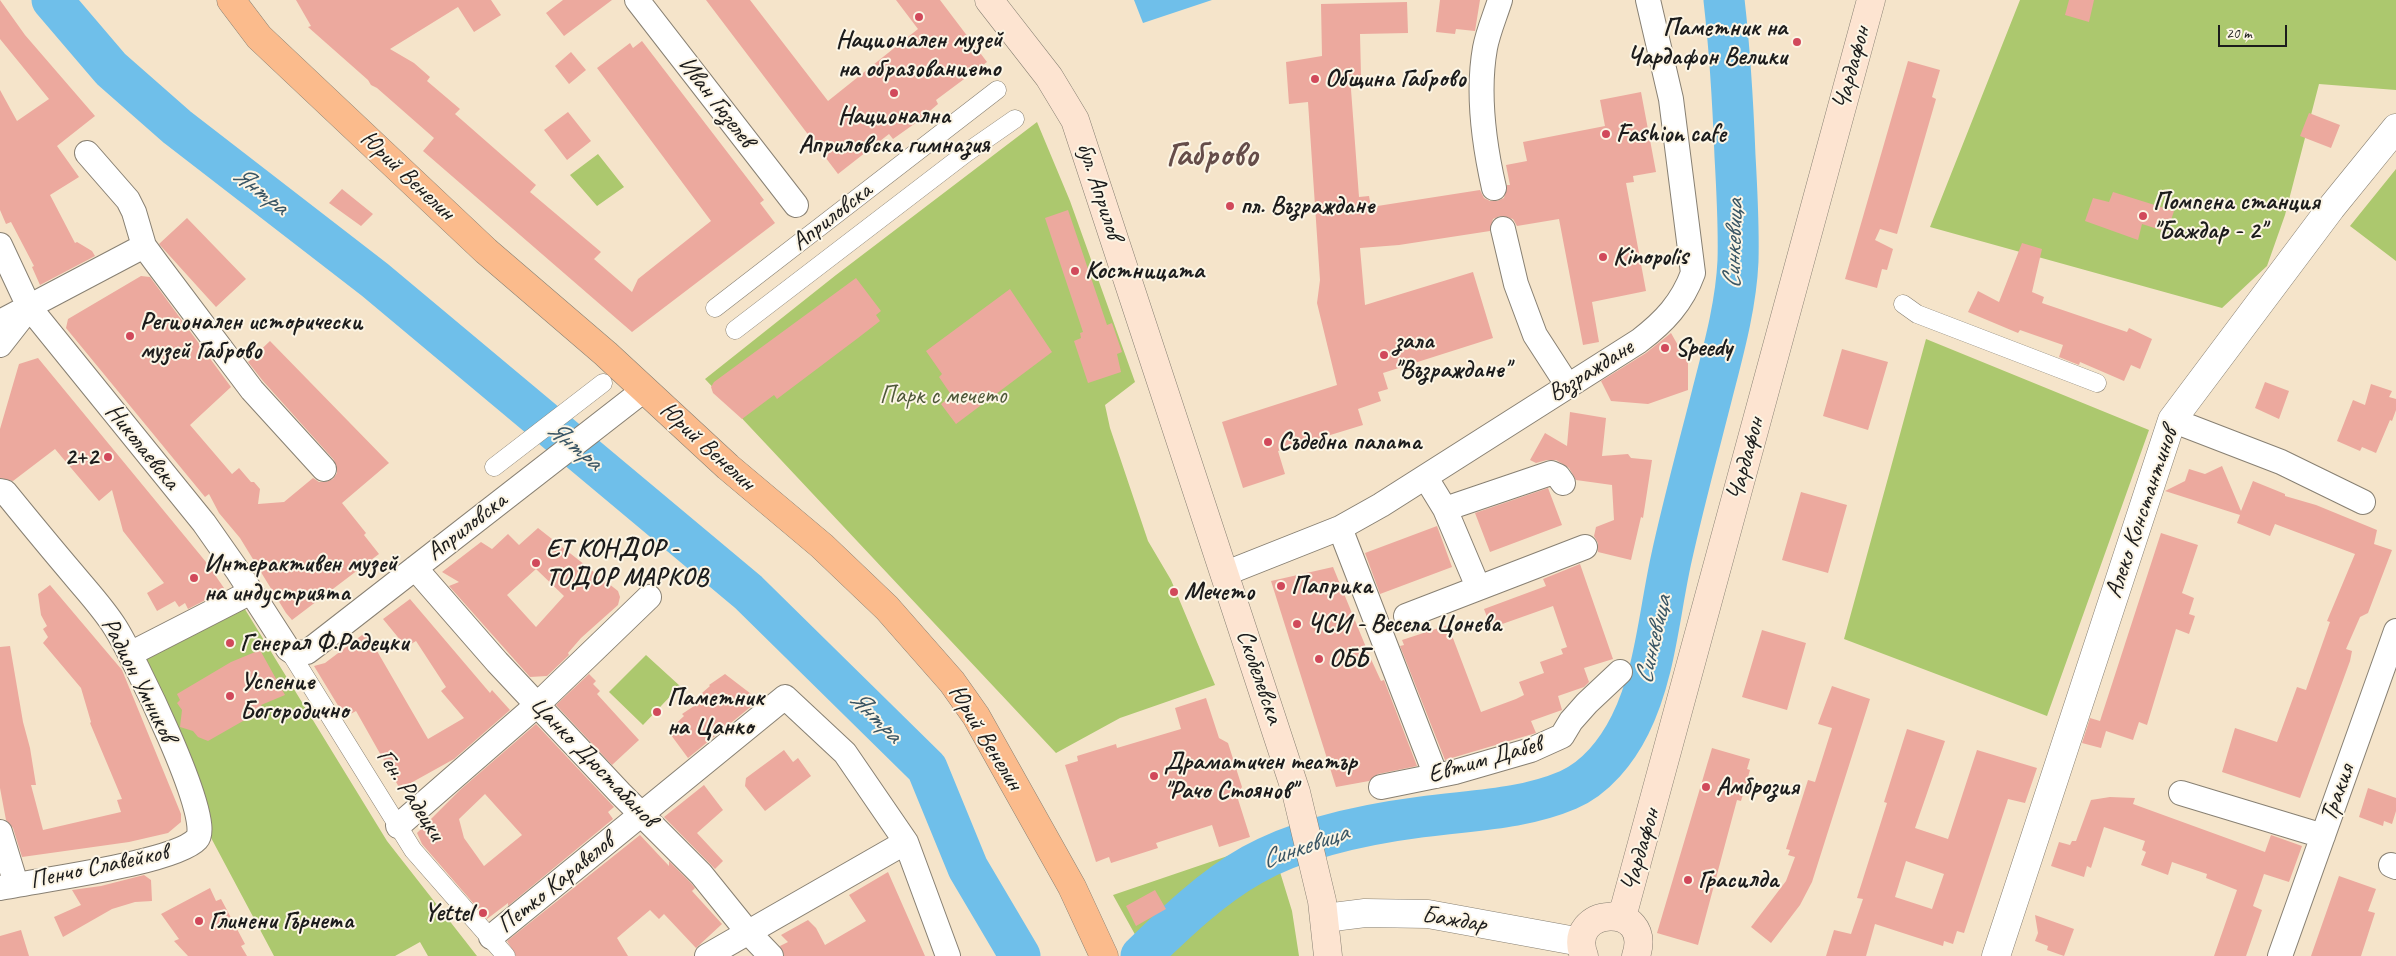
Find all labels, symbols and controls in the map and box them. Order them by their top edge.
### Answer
marker: Национален музей на образованието [913,11,925,23]
place label: Паметник на Чардафон Велики [1627,13,1787,72]
scale bar [2221,15,2290,47]
street label: Чардафон [1827,23,1877,113]
text: 20 m [2226,24,2252,43]
place label: Национален музей на образованието [836,25,1002,84]
marker: Паметник на Чардафон Велики [1791,36,1803,48]
street label: Иван Гюзелев [671,50,761,154]
place label: Община Габрово [1325,64,1466,94]
marker: Община Габрово [1309,73,1321,85]
marker: Национална Априловска гимназия [888,87,900,99]
place label: Национална Априловска гимназия [798,101,990,160]
place label: Fashion cafe [1616,119,1726,149]
street label: Юрий Венелин [353,124,461,228]
marker: Fashion cafe [1600,128,1612,140]
district label: Габрово [1166,135,1258,177]
street label: бул. Априлов [1069,139,1129,243]
water label: Янтра [226,160,294,222]
street label: Априловска [786,176,878,258]
place label: Помпена станция "Баждар - 2" [2153,187,2320,246]
place label: пл. Възраждане [1240,191,1374,221]
water label: Синкевица [1717,199,1751,289]
marker: пл. Възраждане [1224,200,1236,212]
marker: Помпена станция "Баждар - 2" [2137,210,2149,222]
place label: Kinopolis [1613,242,1688,272]
marker: Kinopolis [1597,251,1609,263]
place label: Костницата [1085,256,1204,286]
marker: Костницата [1069,265,1081,277]
place label: Регионален исторически музей Габрово [140,307,362,366]
place label: зала "Възраждане" [1394,326,1510,385]
marker: Регионален исторически музей Габрово [124,330,136,342]
street label: Възраждане [1543,333,1639,409]
place label: Speedy [1675,333,1732,363]
marker: Speedy [1659,342,1671,354]
marker: зала "Възраждане" [1378,349,1390,361]
park label: Парк с мечето [880,381,1006,411]
street label: Юрий Венелин [653,396,761,498]
street label: Николаевска [98,398,186,496]
water label: Янтра [540,414,608,478]
street label: Чардафон [1721,414,1771,504]
street label: Алеко Константинов [2099,424,2185,602]
place label: Съдебна палата [1278,427,1421,457]
marker: Съдебна палата [1262,436,1274,448]
place label: 2+2 [64,442,98,472]
marker: 2+2 [102,451,114,463]
street label: Априловска [421,486,513,568]
place label: ЕТ КОНДОР - ТОДОР МАРКОВ [546,534,708,593]
place label: Интерактивен музей на индустрията [204,549,397,608]
marker: ЕТ КОНДОР - ТОДОР МАРКОВ [530,557,542,569]
place label: Паприка [1291,571,1372,601]
marker: Интерактивен музей на индустрията [188,572,200,584]
place label: Мечето [1184,577,1254,607]
marker: Паприка [1275,580,1287,592]
marker: Мечето [1168,586,1180,598]
water label: Синкевица [1629,593,1679,687]
place label: ЧСИ - Весела Цонева [1307,609,1501,639]
street label: Радион Умников [94,613,182,747]
marker: ЧСИ - Весела Цонева [1291,618,1303,630]
street label: Скобелевска [1229,626,1289,728]
place label: Генерал Ф.Радецки [240,628,409,658]
marker: Генерал Ф.Радецки [224,637,236,649]
place label: ОББ [1329,644,1370,674]
marker: ОББ [1313,653,1325,665]
place label: Успение Богородично [240,667,349,726]
street label: Юрий Венелин [941,680,1029,796]
place label: Паметник на Цанко [667,683,764,742]
water label: Янтра [842,684,908,750]
marker: Успение Богородично [224,690,236,702]
street label: Цанко Дюстабанов [523,690,663,834]
marker: Паметник на Цанко [651,706,663,718]
street label: Евтим Дабев [1425,729,1545,791]
street label: Ген. Радецки [369,743,451,847]
place label: Драматичен театър "Рачо Стоянов" [1164,747,1357,806]
street label: Тракия [2314,760,2362,826]
marker: Драматичен театър "Рачо Стоянов" [1148,770,1160,782]
place label: Амброзия [1716,772,1799,802]
marker: Амброзия [1700,781,1712,793]
street label: Чардафон [1615,805,1667,895]
water label: Синкевица [1258,818,1352,876]
street label: Петко Каравелов [492,828,620,940]
street label: Пенчо Славейков [27,838,171,896]
place label: Грасилда [1698,865,1778,895]
marker: Грасилда [1682,874,1694,886]
place label: Yettel [424,898,473,928]
street label: Баждар [1420,900,1488,940]
place label: Глинени Гърнета [209,906,354,936]
marker: Yettel [477,907,489,919]
marker: Глинени Гърнета [193,915,205,927]

